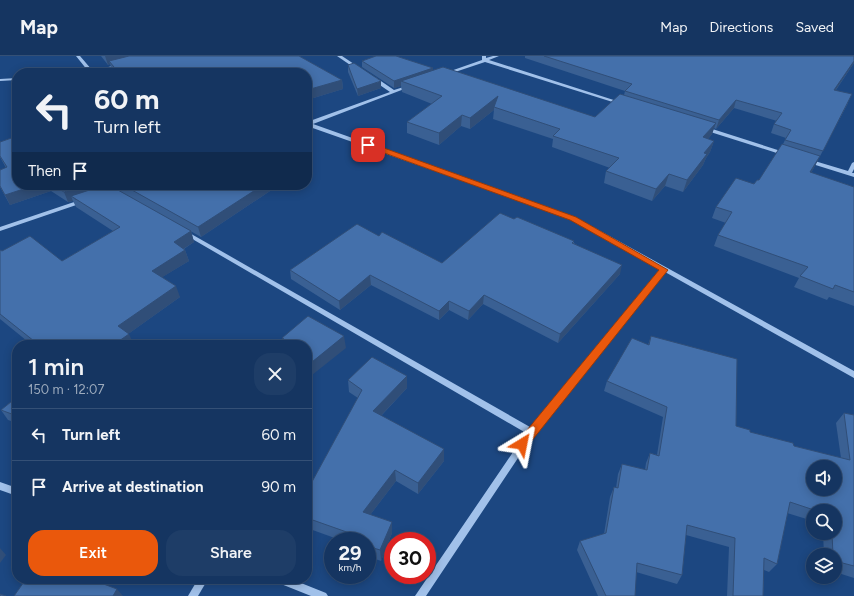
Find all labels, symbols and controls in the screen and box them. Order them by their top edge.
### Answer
text: Map [20,16,58,39]
text: Map [660,19,688,36]
text: Directions [710,19,773,36]
text: Saved [795,19,834,36]
text: 60 m [94,82,159,116]
icon: left [28,84,80,136]
text: Turn left [94,116,161,138]
pin [351,128,385,162]
icon: arrive [357,134,379,156]
icon: arrive [69,160,91,182]
text: Then [28,162,61,180]
text: 1 min [28,352,84,381]
button: close [254,353,296,395]
text: 150 m · 12:07 [28,382,104,397]
position arrow [501,423,543,465]
icon: left [28,424,50,446]
text: Turn left [62,426,120,444]
text: 60 m [261,426,296,444]
map controls [806,460,842,584]
button: sound [806,460,842,496]
icon: arrive [28,476,50,498]
text: Arrive at destination [62,478,203,496]
text: 90 m [261,478,296,496]
button: search [806,504,842,540]
button: Exit [28,530,158,576]
button: Share [166,530,296,576]
speed limit sign: 30 [384,532,436,584]
text: 29 [338,541,362,565]
button: layers [806,548,842,584]
text: km/h [339,561,361,574]

